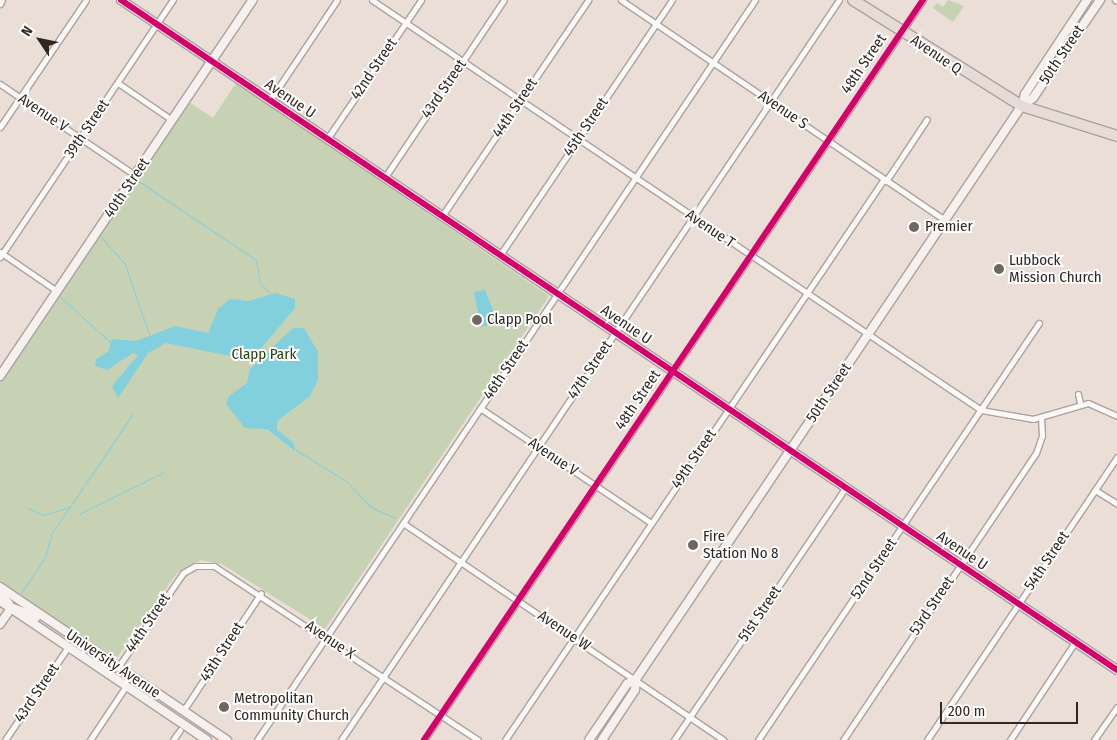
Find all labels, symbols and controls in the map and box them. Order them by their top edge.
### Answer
north arrow [15,15,65,65]
street label: 50th Street [1036,22,1088,88]
text: N [18,23,37,40]
street label: 48th Street [838,31,890,97]
street label: Avenue Q [907,31,965,79]
street label: 42nd Street [347,35,401,103]
street label: 43rd Street [418,56,470,122]
street label: Avenue U [261,75,319,123]
street label: 44th Street [489,75,541,141]
street label: Avenue S [755,87,811,133]
street label: Avenue V [15,90,71,136]
street label: 45th Street [560,94,612,160]
street label: 39th Street [61,96,113,162]
street label: 40th Street [100,155,154,221]
street label: Avenue T [682,206,738,252]
place label: Premier [925,218,973,236]
marker: Premier [907,220,921,234]
place label: Lubbock Mission Church [1009,251,1102,286]
marker: Lubbock Mission Church [993,263,1005,275]
street label: Avenue U [597,301,655,349]
place label: Clapp Pool [487,311,552,329]
marker: Clapp Pool [471,314,483,326]
street label: 46th Street [480,337,532,403]
street label: 47th Street [564,337,616,403]
park label: Clapp Park [232,346,296,364]
street label: 50th Street [803,360,855,426]
street label: 48th Street [612,367,664,433]
street label: 49th Street [668,426,720,492]
street label: Avenue V [525,434,581,480]
place label: Fire Station No 8 [703,527,779,562]
street label: Avenue U [933,527,991,575]
street label: 54th Street [1021,528,1073,594]
street label: 52nd Street [847,535,901,603]
marker: Fire Station No 8 [687,539,699,551]
street label: 53rd Street [906,573,958,639]
street label: 51st Street [735,583,785,645]
street label: 44th Street [122,590,174,656]
street label: Avenue W [534,607,594,655]
street label: Avenue X [302,617,358,663]
street label: 45th Street [196,619,248,685]
street label: University Avenue [62,626,164,702]
street label: 43rd Street [11,660,63,726]
place label: Metropolitan Community Church [234,689,349,724]
scale bar [942,692,1080,724]
marker: Metropolitan Community Church [218,701,230,713]
text: 200 m [948,702,985,720]

